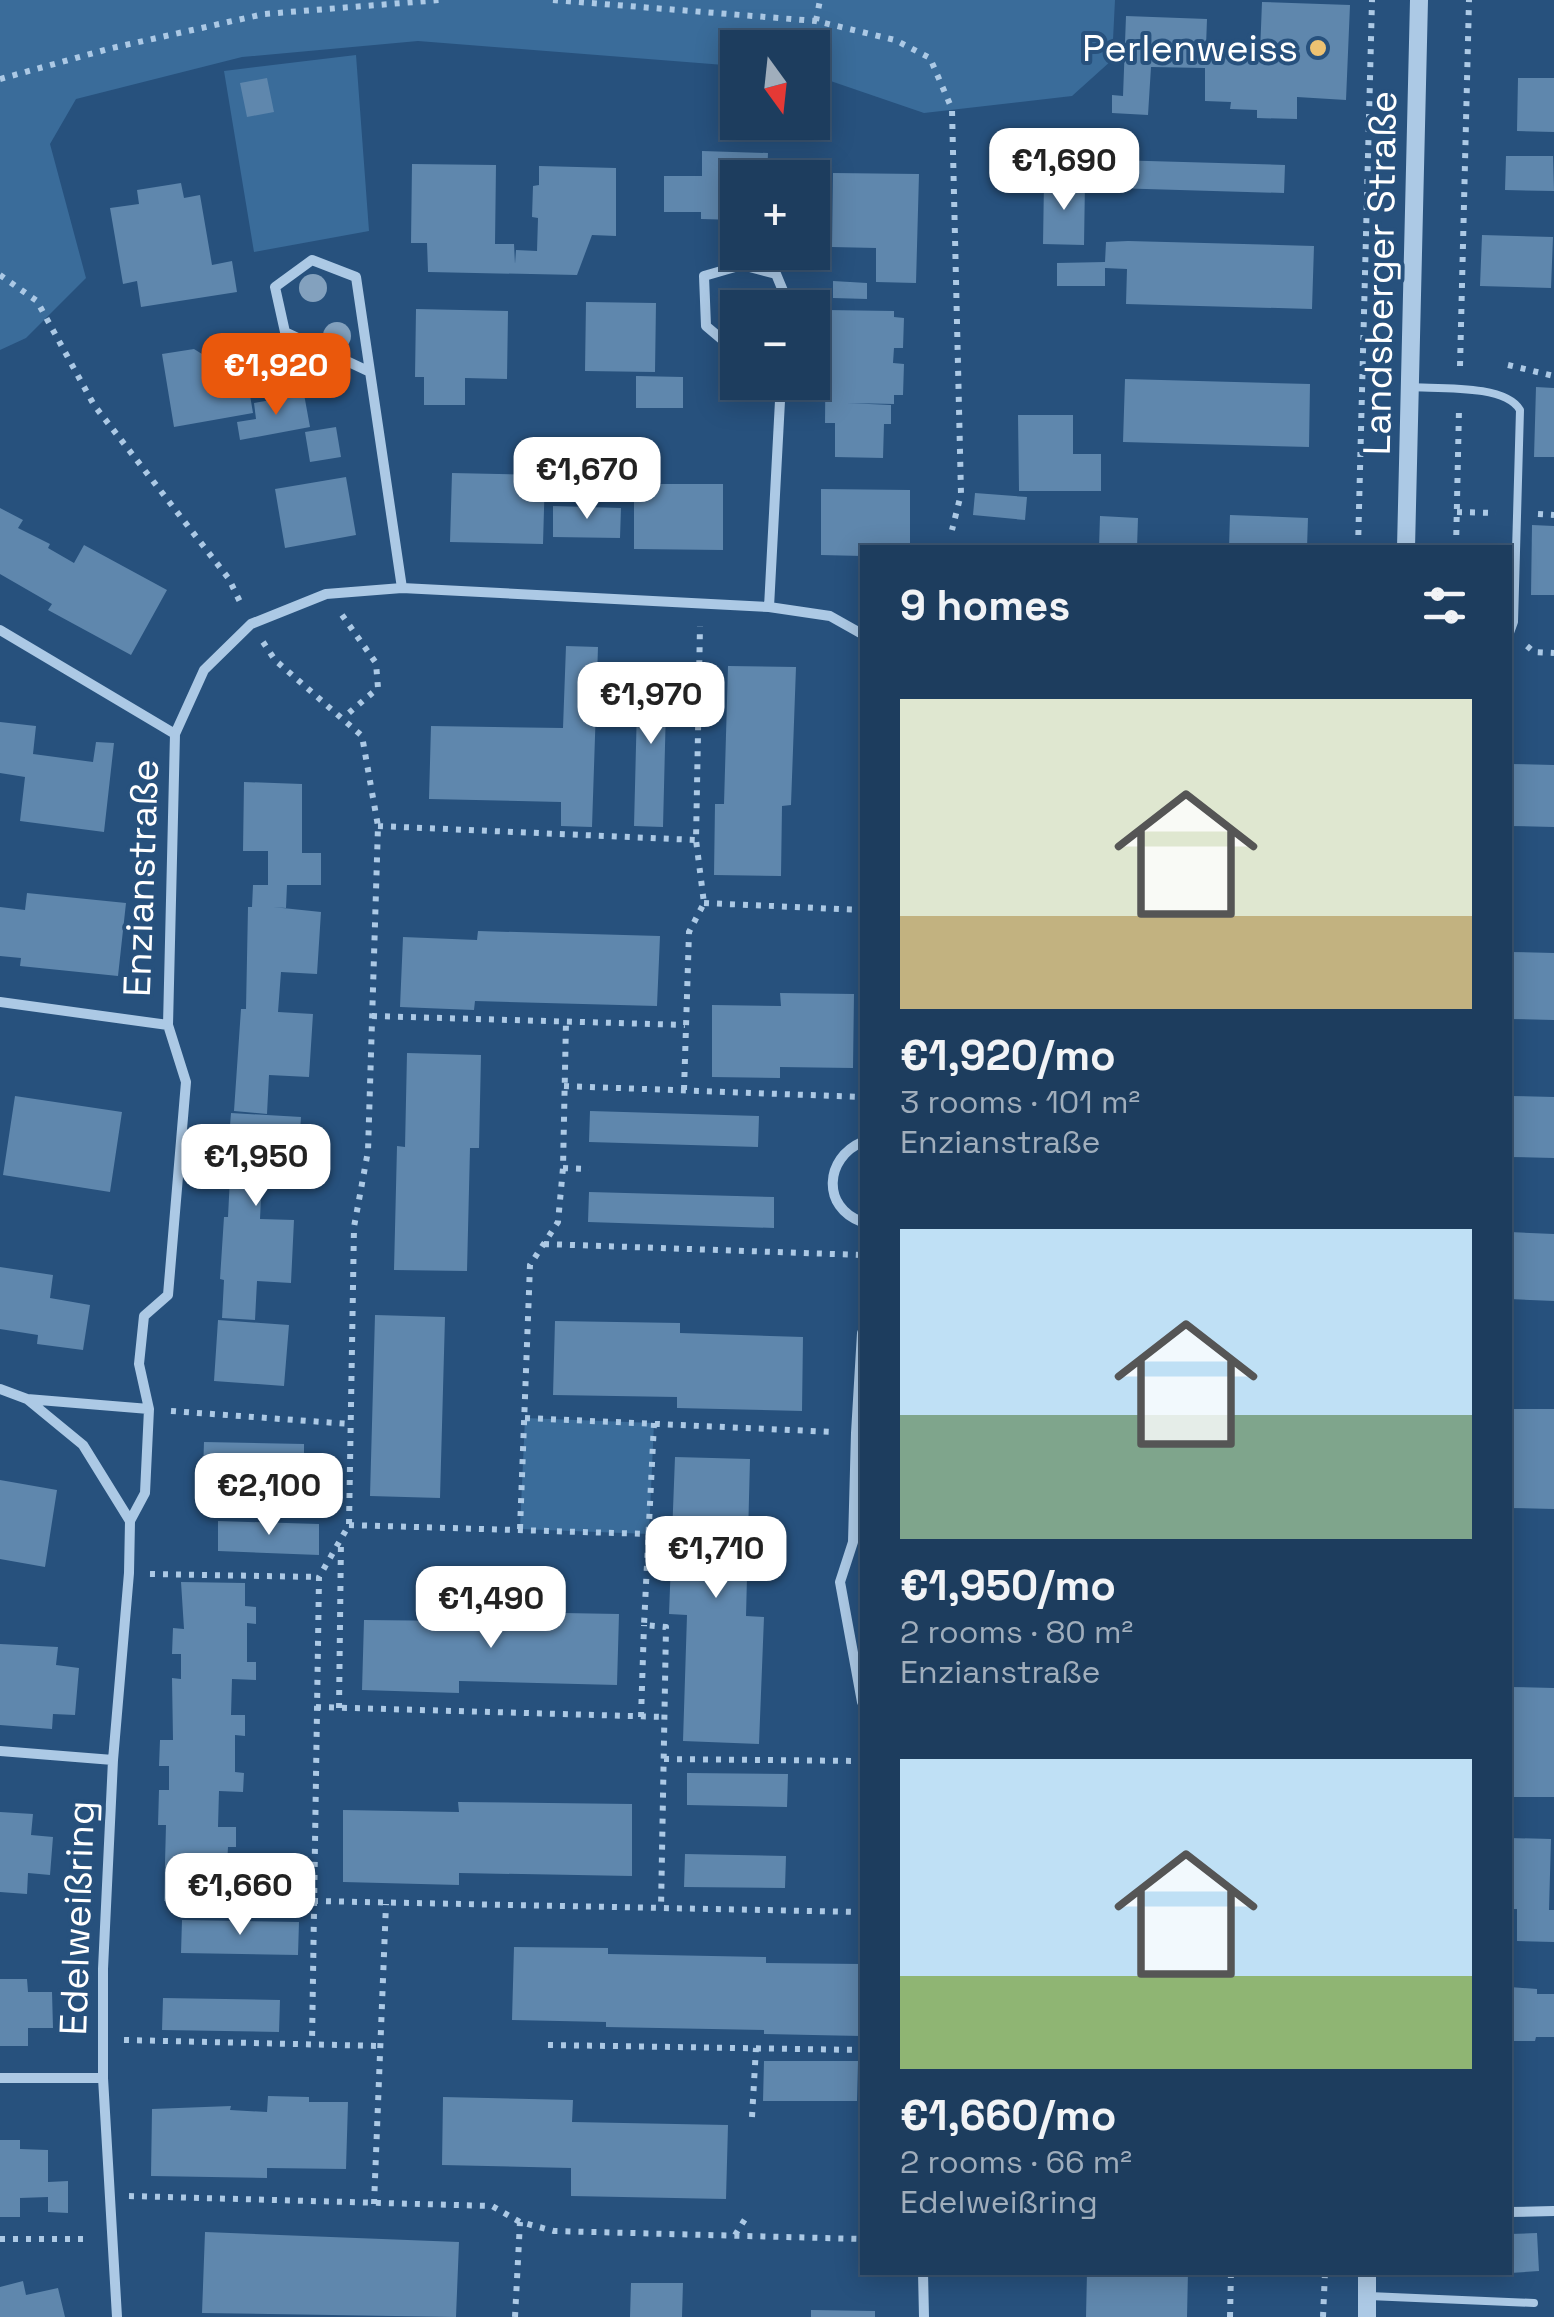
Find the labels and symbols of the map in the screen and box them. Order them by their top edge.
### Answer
place label: Perlenweiss [1082,24,1298,72]
north arrow [720,30,830,140]
marker: Perlenweiss [1307,37,1329,59]
street label: Landsberger Straße [1353,90,1407,456]
pin: €1,690 [983,128,1145,213]
pin: €1,920 [195,333,357,418]
pin: €1,670 [506,437,668,522]
pin: €1,970 [570,662,732,747]
street label: Enzianstraße [113,758,169,998]
pin: €1,950 [175,1124,337,1209]
pin: €2,100 [188,1453,350,1538]
pin: €1,710 [635,1516,797,1601]
pin: €1,490 [410,1566,572,1651]
street label: Edelweißring [49,1800,105,2036]
pin: €1,660 [159,1853,321,1938]

